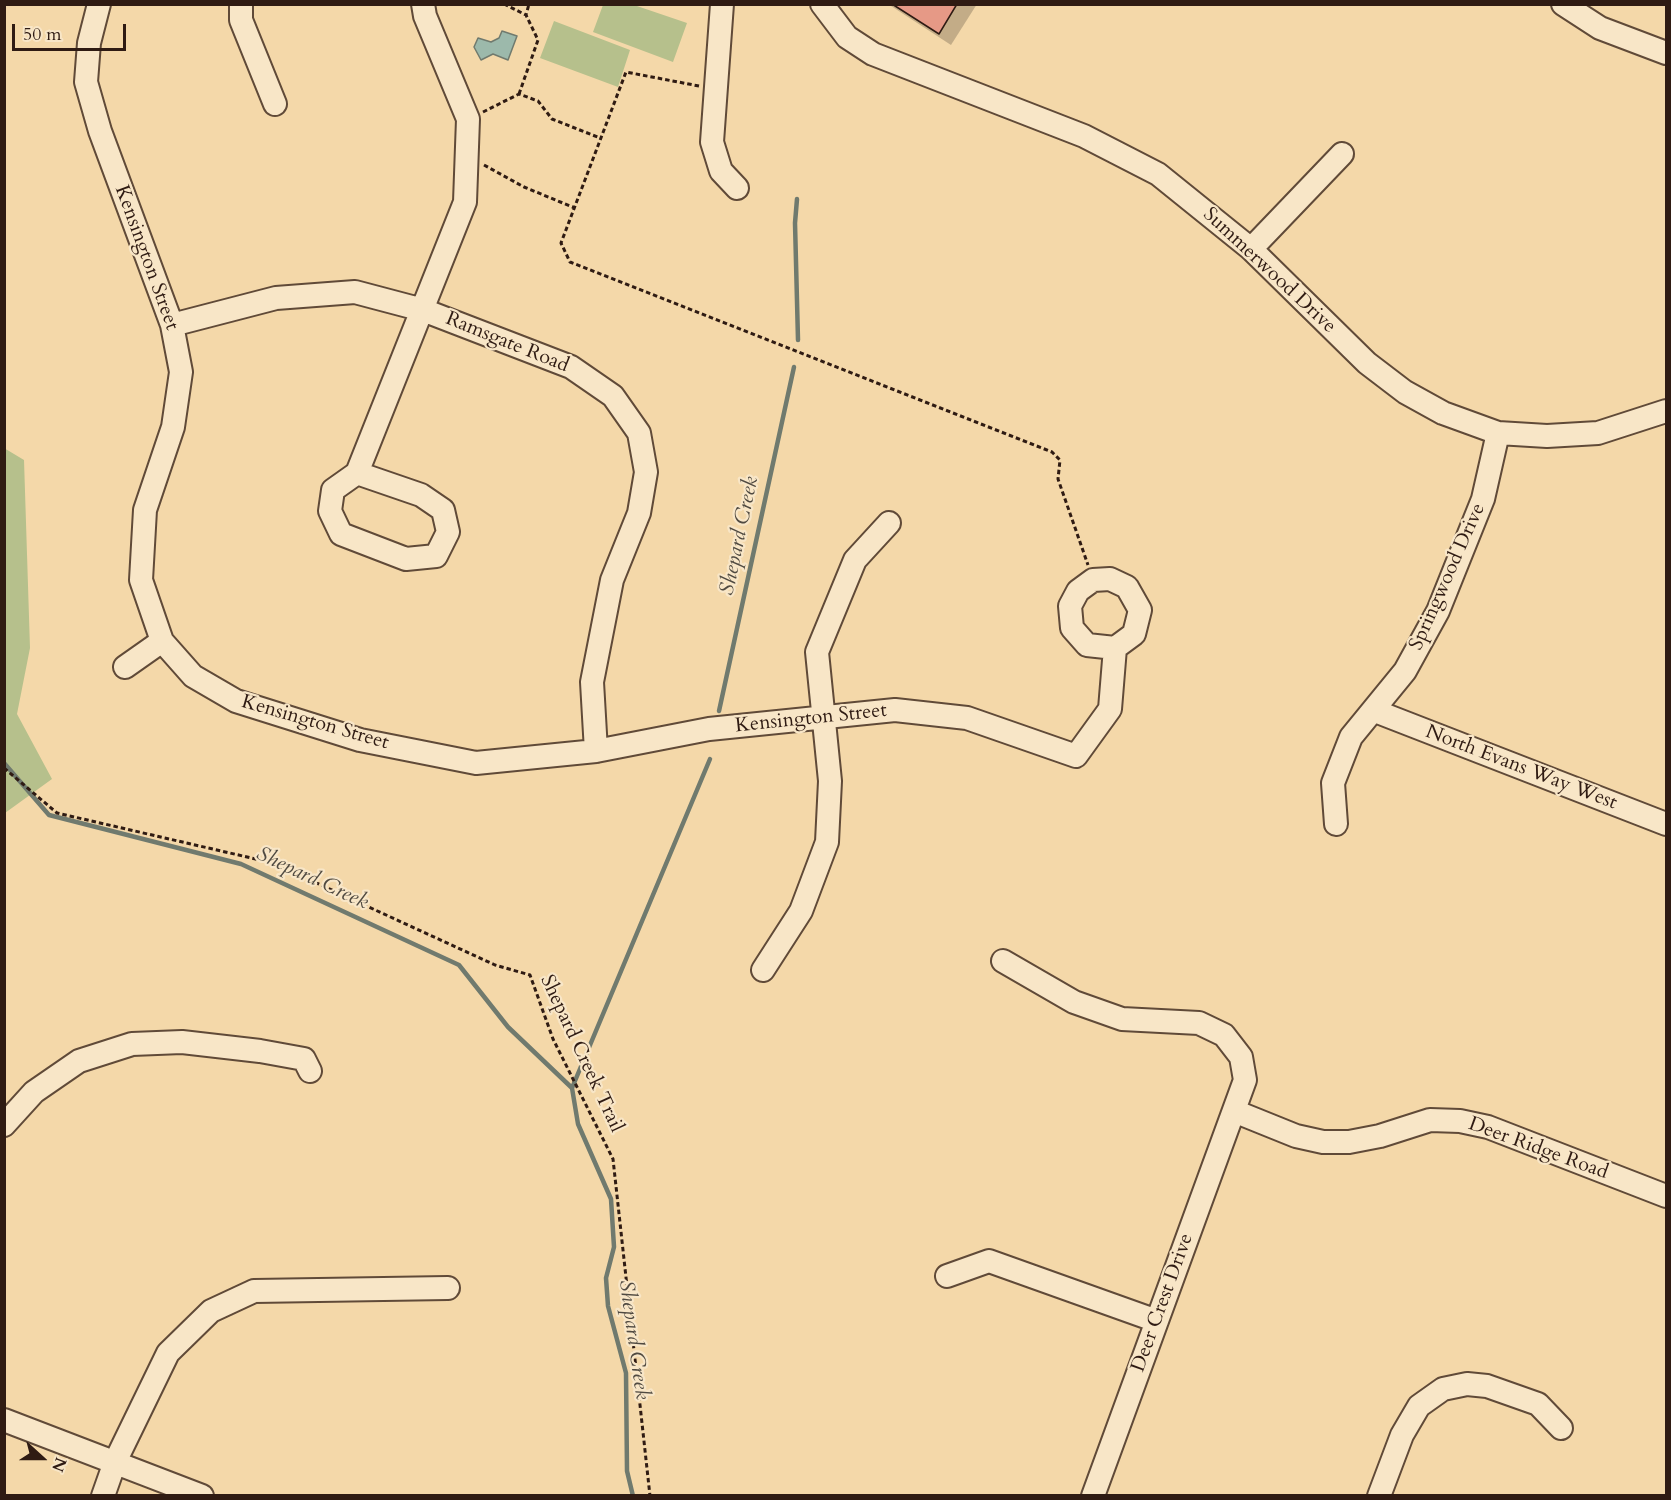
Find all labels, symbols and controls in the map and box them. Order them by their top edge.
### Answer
scale bar [15,12,129,50]
text: 50 m [23,22,62,47]
street label: Kensington Street [109,182,183,334]
street label: Summerwood Drive [1197,203,1341,339]
street label: Ramsgate Road [442,307,572,379]
water label: Shepard Creek [715,474,765,598]
street label: Springwood Drive [1405,500,1491,654]
street label: Kensington Street [239,690,391,756]
street label: Kensington Street [734,699,888,739]
street label: North Evans Way West [1422,720,1620,816]
water label: Shepard Creek [252,842,372,916]
street label: Shepard Creek Trail [534,972,628,1136]
street label: Deer Ridge Road [1465,1113,1611,1185]
street label: Deer Crest Drive [1127,1231,1199,1375]
water label: Shepard Creek [612,1279,654,1401]
north arrow [12,1428,72,1488]
text: N [46,1454,72,1475]

